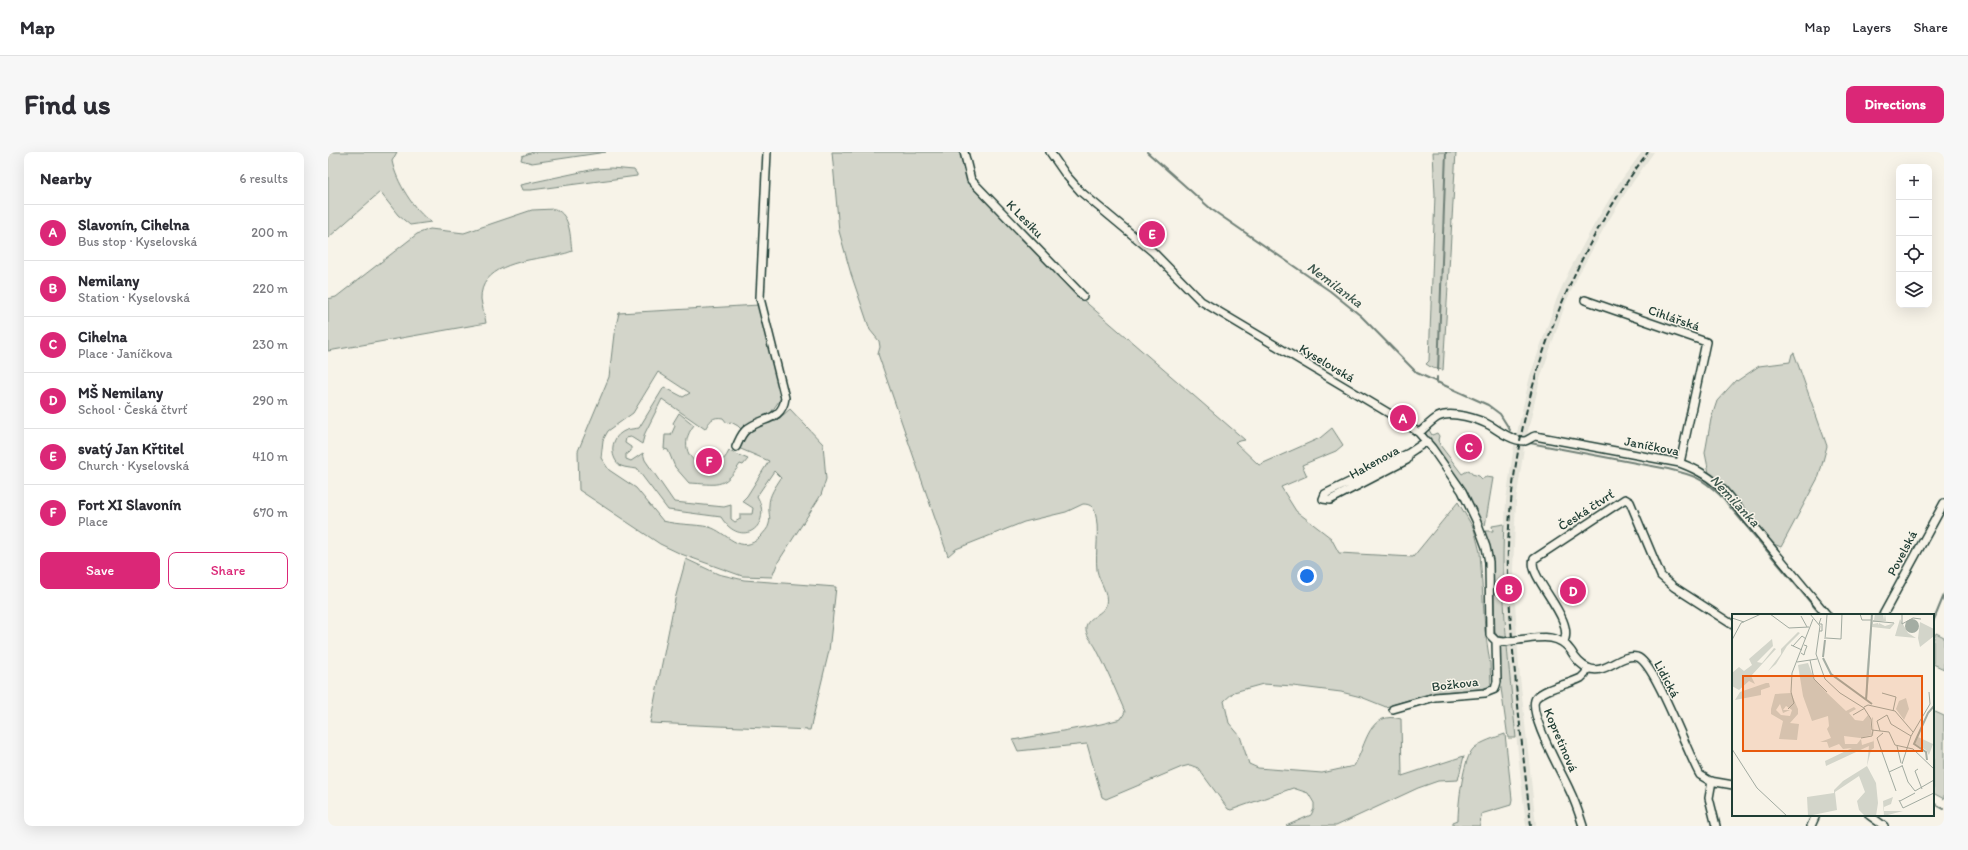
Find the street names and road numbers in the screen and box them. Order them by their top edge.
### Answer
street label: K Lesíku [1003,197,1047,241]
street label: Cihlářská [1646,302,1702,334]
street label: Kyselovská [1297,341,1358,385]
street label: Janíčkova [1623,433,1681,459]
street label: Hakenova [1346,442,1402,482]
street label: Česká čtvrť [1555,486,1617,534]
street label: Povelská [1884,528,1920,578]
street label: Lidická [1651,658,1683,700]
street label: Božkova [1431,674,1480,694]
street label: Kopretinová [1541,706,1581,774]

